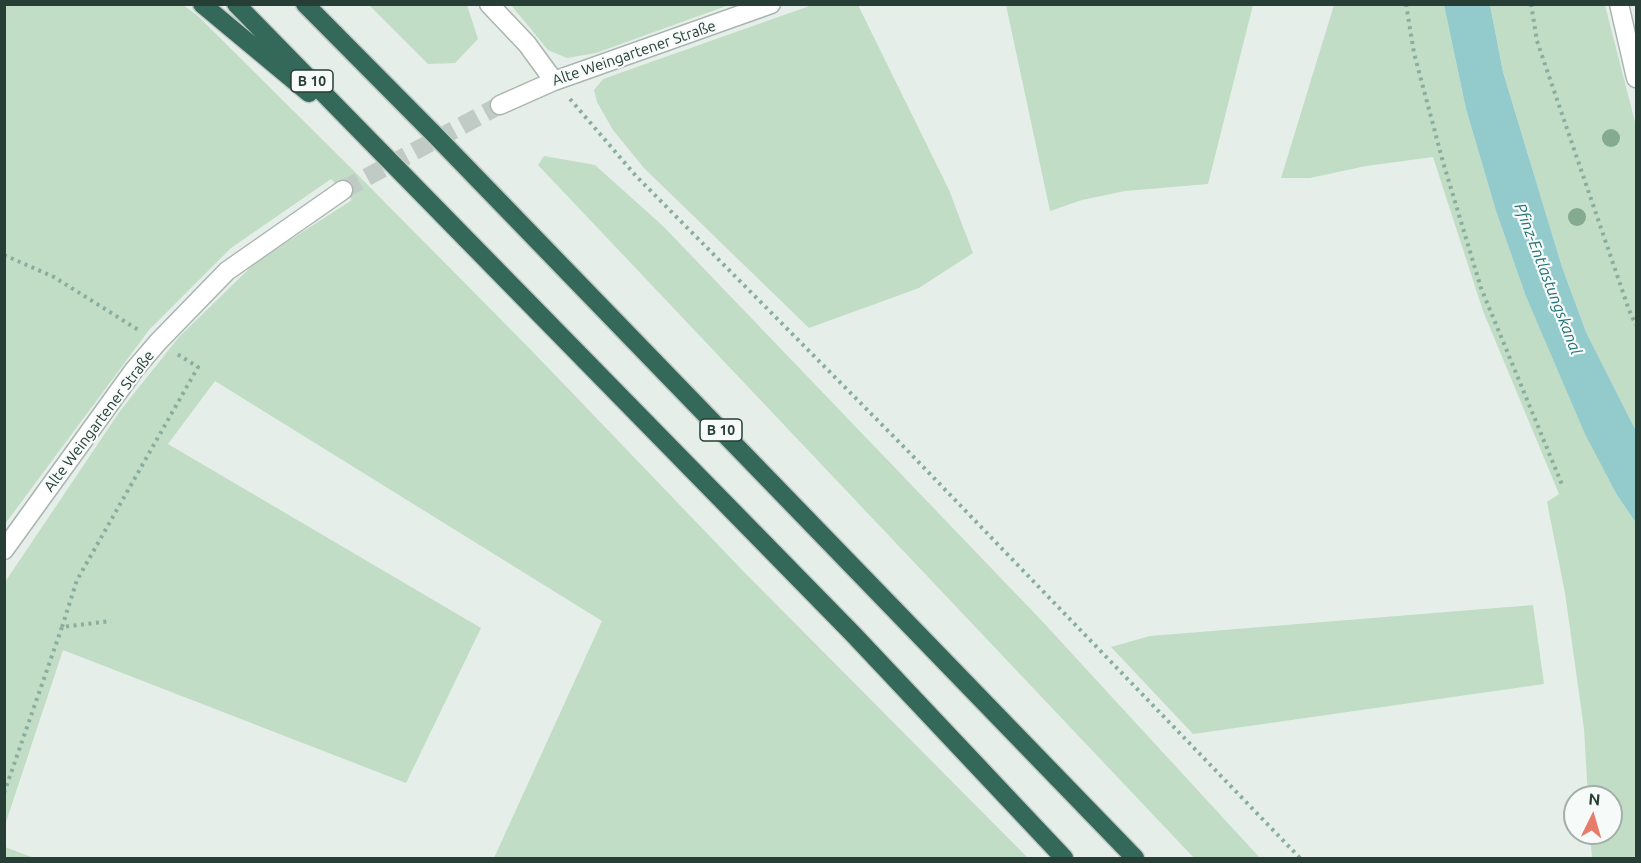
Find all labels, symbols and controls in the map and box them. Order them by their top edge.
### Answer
street label: Alte Weingartener Straße [550,16,718,90]
road number: B 10 [291,70,333,92]
water label: Pfinz-Entlastungskanal [1510,200,1586,358]
street label: Alte Weingartener Straße [40,347,158,495]
road number: B 10 [700,419,742,441]
north arrow [1563,785,1623,845]
text: N [1588,790,1601,809]

